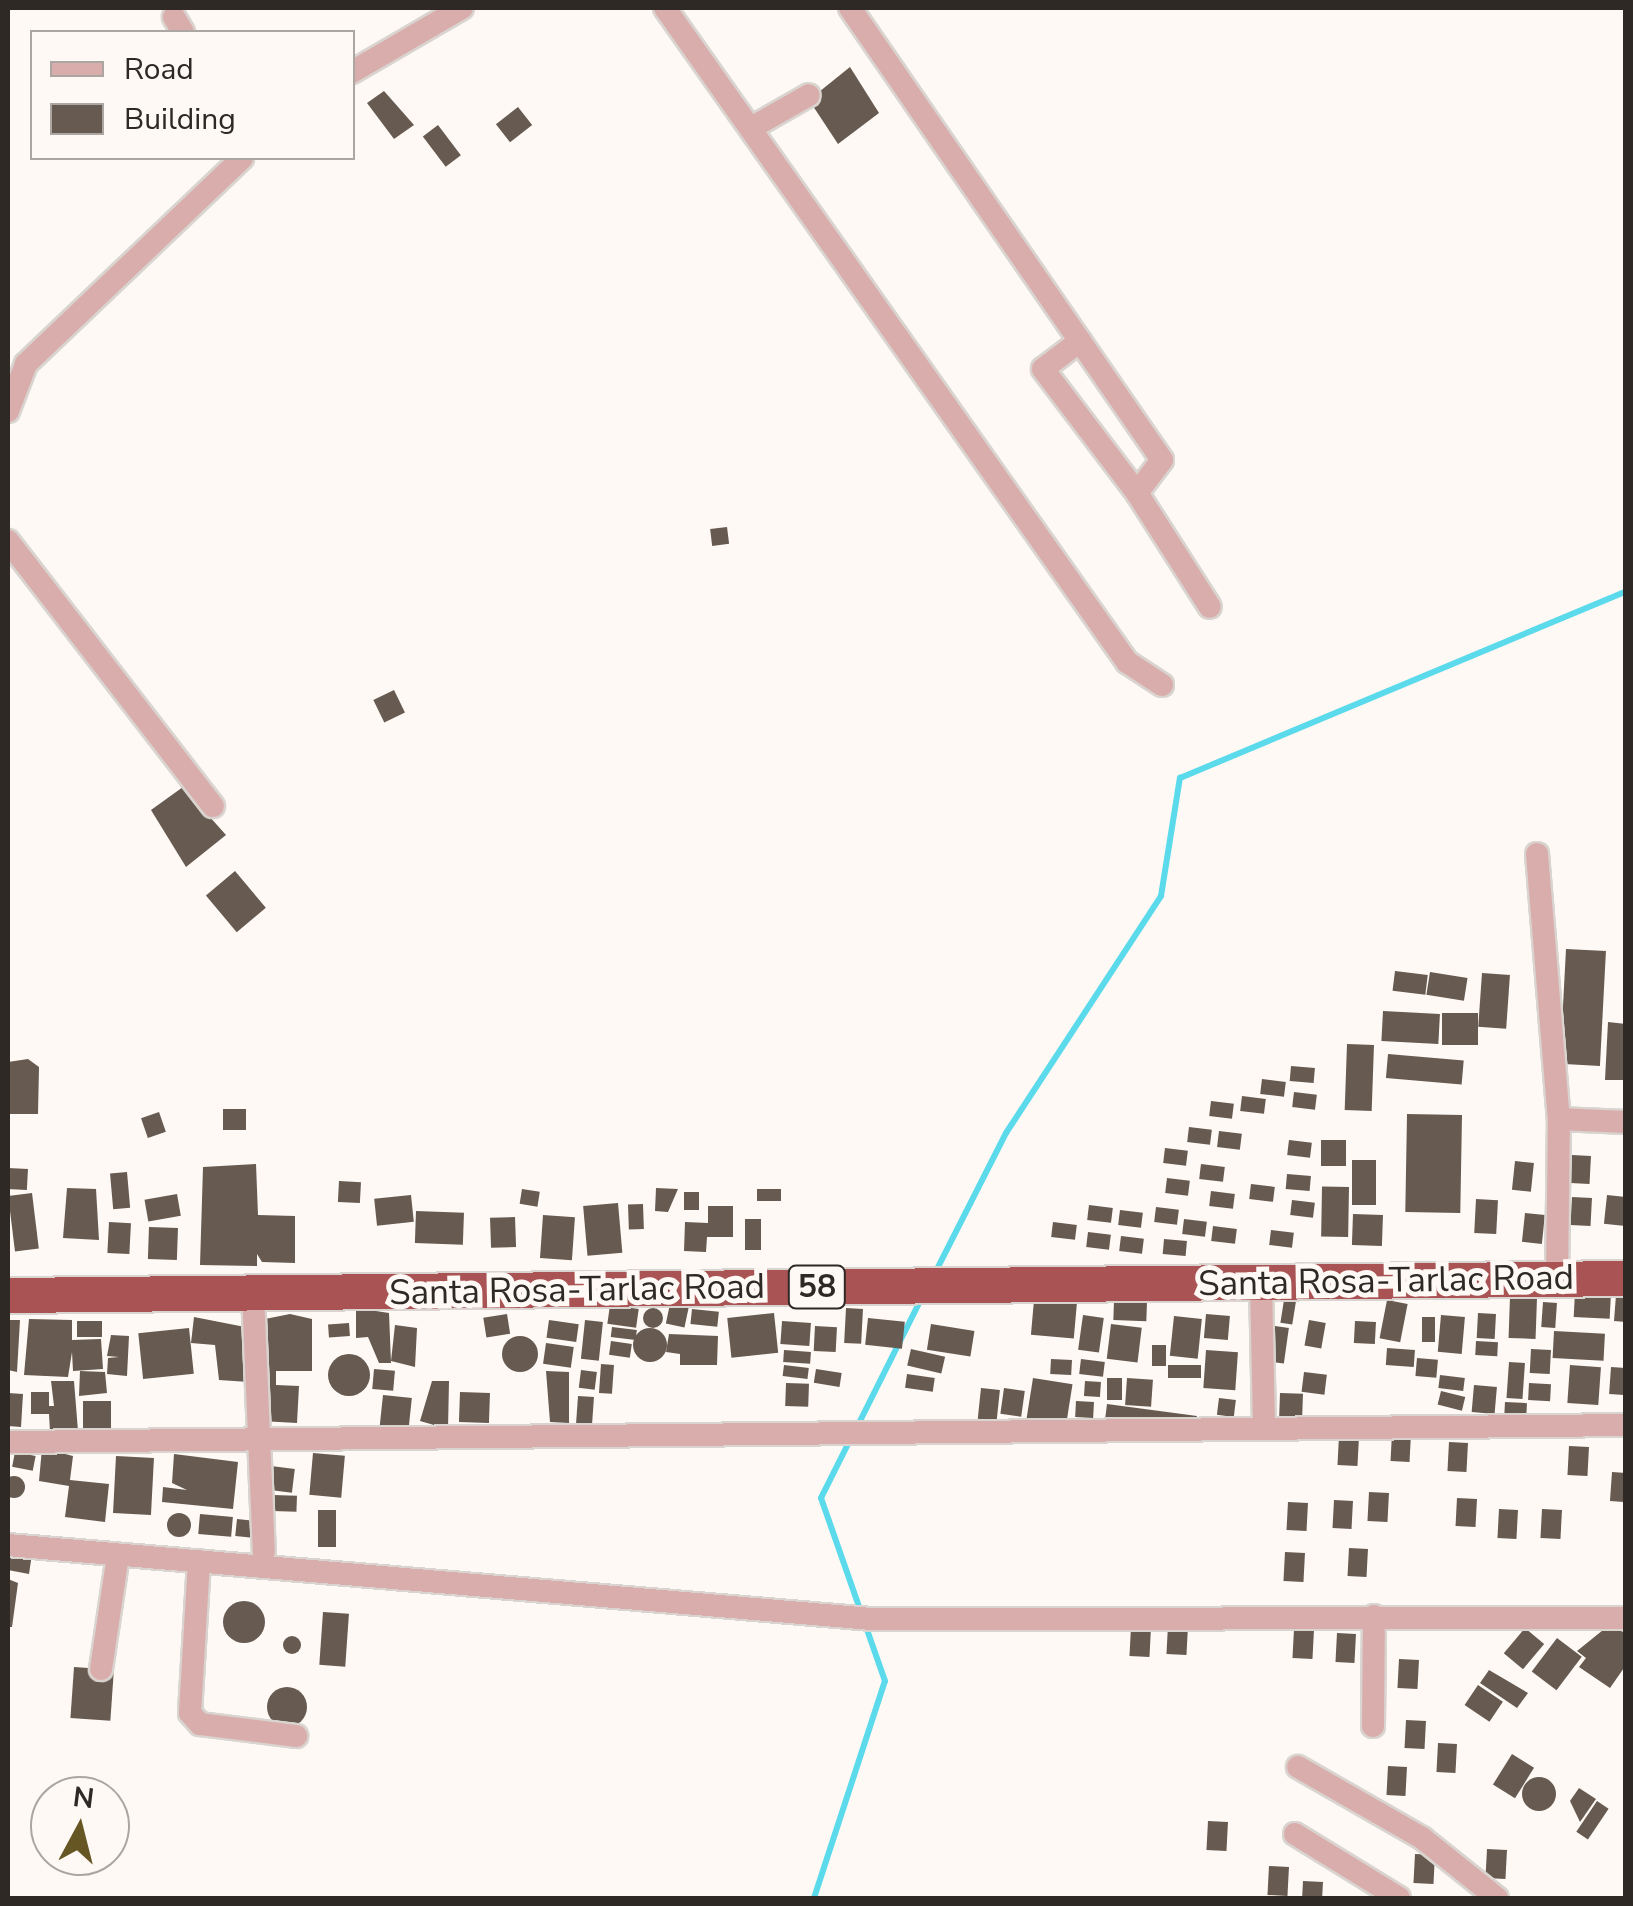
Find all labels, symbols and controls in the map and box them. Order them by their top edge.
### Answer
legend [30,30,355,160]
text: Road [124,49,194,90]
text: Building [124,99,236,140]
street label: Santa Rosa-Tarlac Road [1198,1257,1574,1305]
road number: 58 [787,1260,847,1314]
street label: Santa Rosa-Tarlac Road [389,1266,765,1314]
north arrow [30,1776,130,1876]
text: N [71,1778,96,1818]

